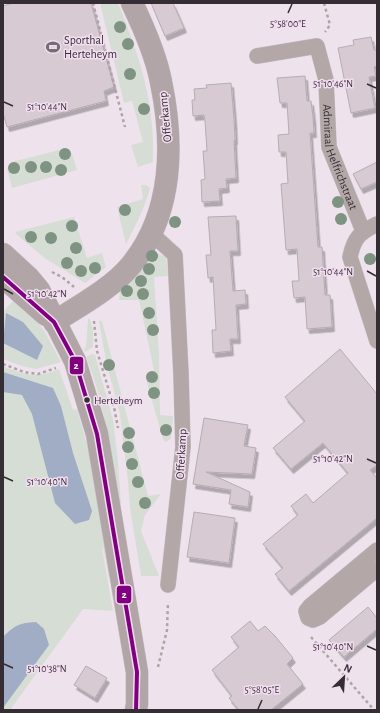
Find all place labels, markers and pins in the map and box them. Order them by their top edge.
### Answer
place label: Sporthal Herteheym [64,34,117,61]
sports icon: Sporthal Herteheym [45,39,61,55]
marker: Herteheym [82,395,92,405]
place label: Herteheym [94,395,143,406]

